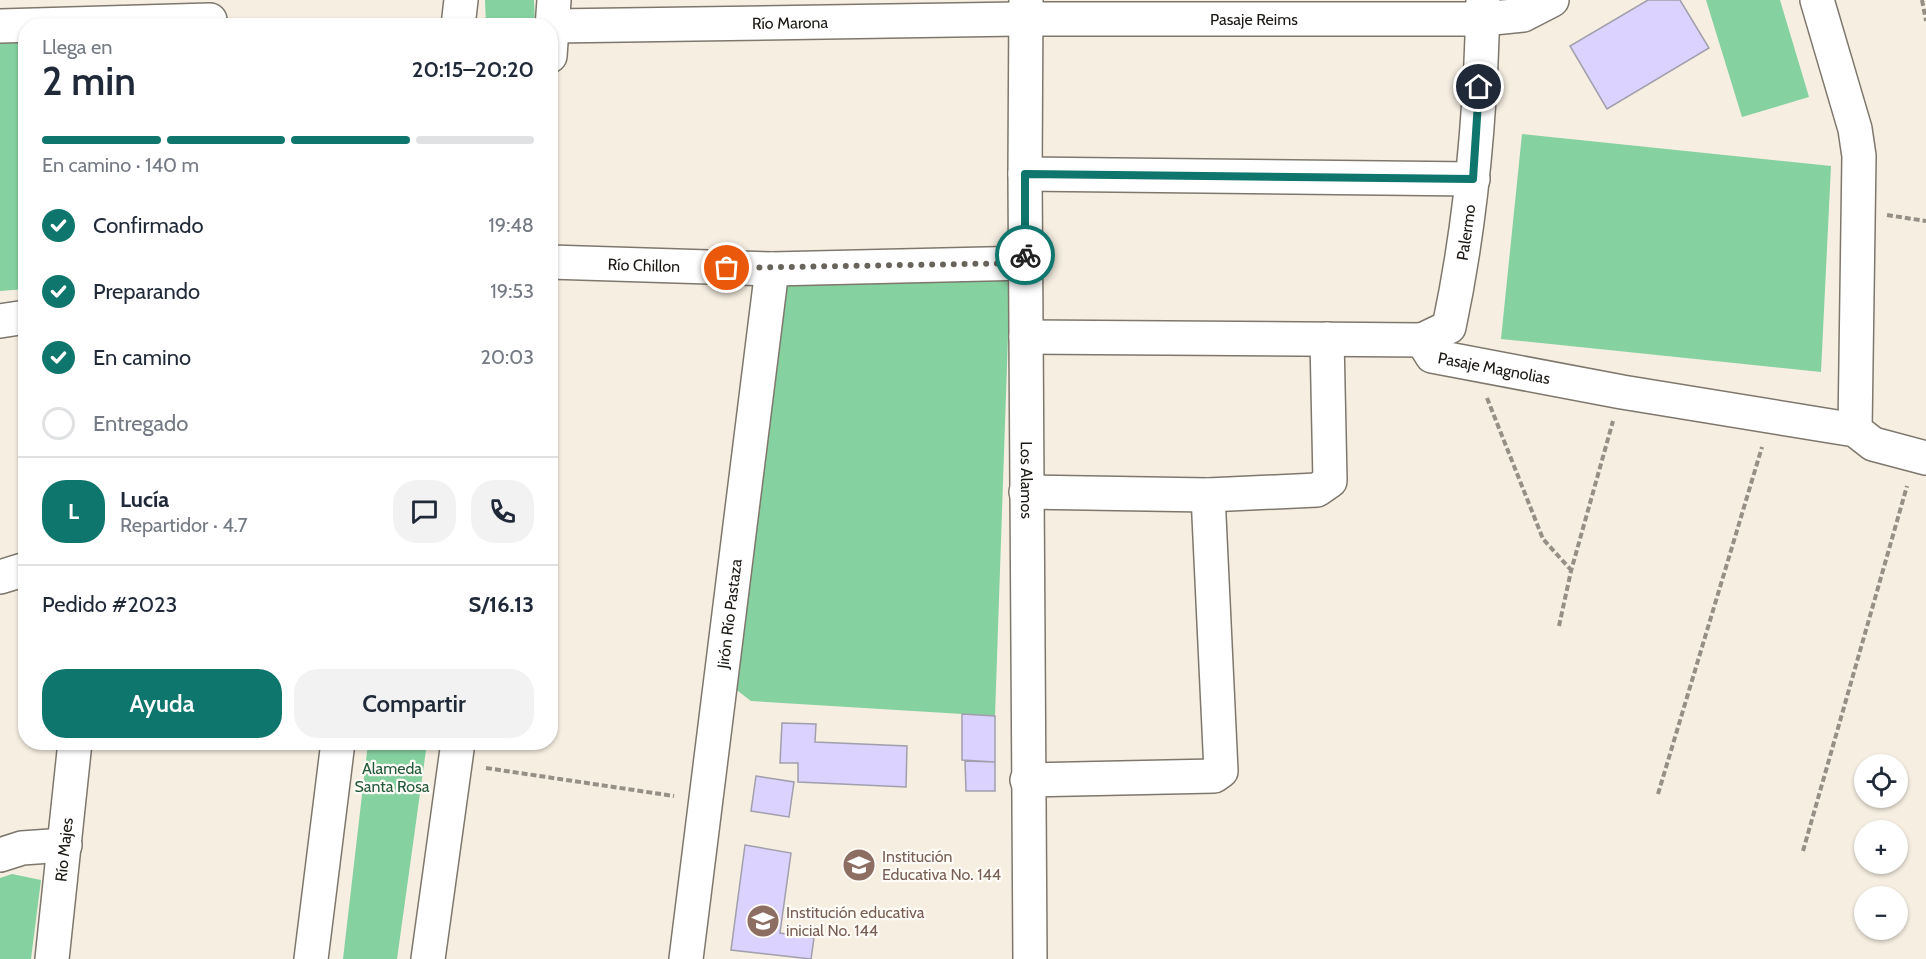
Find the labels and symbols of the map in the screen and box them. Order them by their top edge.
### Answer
street label: Pasaje Reims [1210,10,1298,29]
street label: Río Marona [752,12,829,33]
pin [1453,61,1504,112]
street label: Palermo [1452,203,1479,262]
courier [995,225,1055,285]
pin [701,242,752,293]
street label: Río Chillon [607,254,681,276]
street label: Pasaje Magnolias [1436,348,1552,388]
street label: Los Alamos [1017,441,1037,519]
street label: Jirón Río Pastaza [713,557,745,671]
park label: Alameda Santa Rosa [355,759,430,796]
street label: Río Majes [51,816,76,883]
school or university icon: Institución Educativa No. 144 [841,847,877,883]
place label: Institución Educativa No. 144 [882,847,1001,884]
school or university icon: Institución educativa inicial No. 144 [745,903,781,939]
place label: Institución educativa inicial No. 144 [786,903,925,940]

